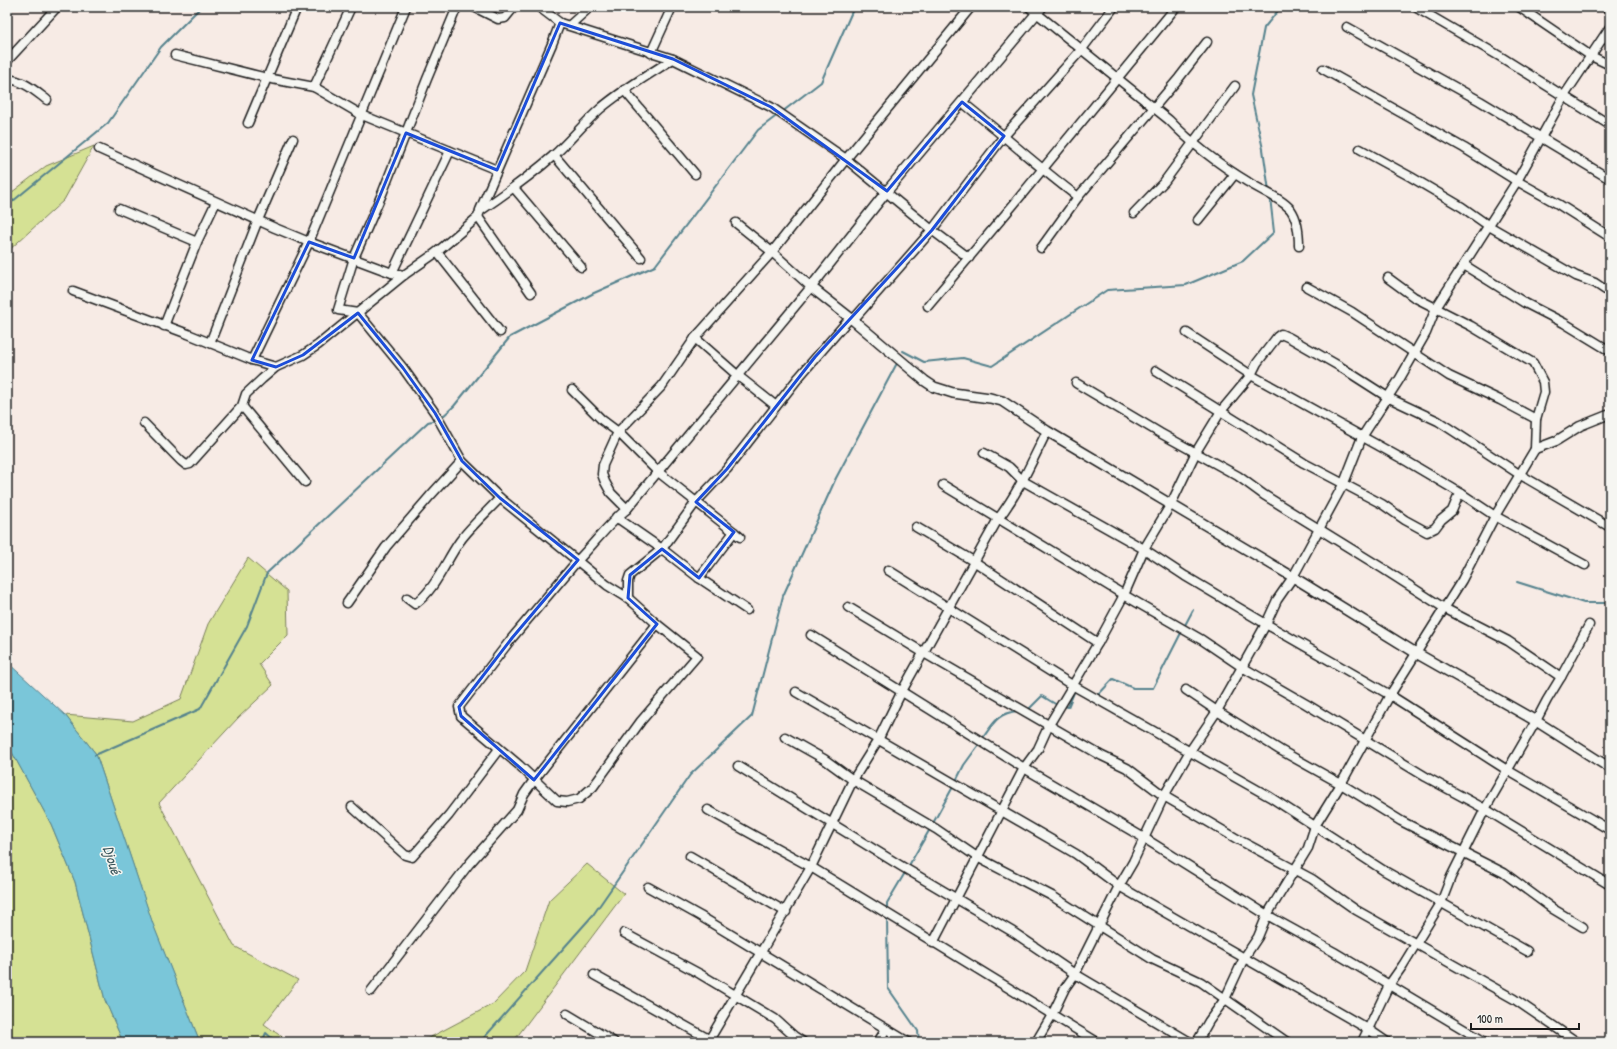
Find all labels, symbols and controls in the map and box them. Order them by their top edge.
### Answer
water label: Djoué [98,843,127,878]
scale bar [1471,1005,1579,1031]
text: 100 m [1477,1010,1503,1027]

